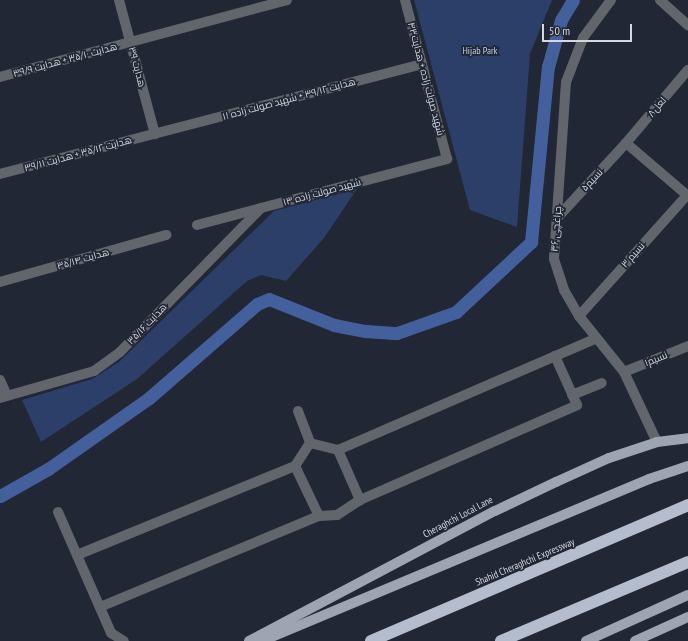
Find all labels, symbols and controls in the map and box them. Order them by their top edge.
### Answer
scale bar [544,16,634,42]
street label: شهید صولت زاده + هدایت۴۳ [405,21,447,137]
text: 50 m [549,23,570,38]
street label: هدایت ۳۵/۱۰ + هدایت ۳۹/۹ [12,40,118,80]
park label: Hijab Park [463,45,497,57]
street label: هدایت ۳۹ [126,46,148,88]
street label: هدایت ۳۹/۱۲ + شهید صولت زاده ۱۱ [221,75,357,123]
street label: لعل۸ [645,95,669,119]
street label: هدایت ۳۵/۱۲ + هدایت ۳۹/۱۱ [23,134,133,174]
street label: نسیم۵ [579,166,605,194]
street label: شهید صولت زاده ۱۳ [282,176,362,208]
street label: چراغچی ۳۶ [548,206,564,252]
street label: نسیم ۳ [619,240,647,270]
street label: هدایت ۳۵/۱۴ [55,246,111,272]
street label: هدایت ۳۵/۱۶ [125,301,169,347]
street label: نسیم۱ [643,349,669,369]
street label: Cheraghchi Local Lane [421,494,495,540]
street label: Shahid Cheraghchi Expressway [474,536,576,588]

